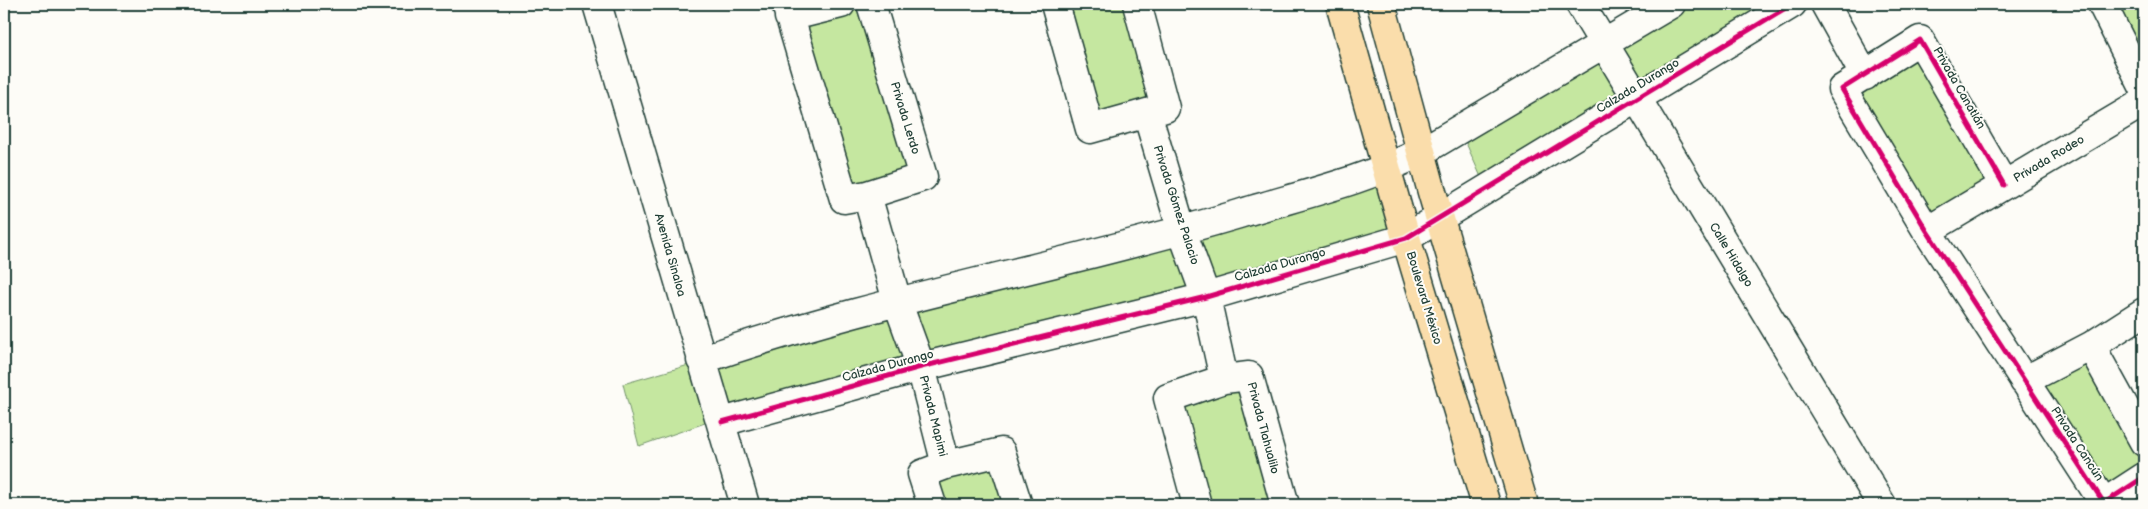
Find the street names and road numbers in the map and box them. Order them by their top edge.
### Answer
street label: Privada Canatlán [1929,44,1989,132]
street label: Calzada Durango [1594,55,1682,117]
street label: Privada Lerdo [887,80,923,156]
street label: Privada Rodeo [2011,132,2087,186]
street label: Privada Gómez Palacio [1150,143,1202,267]
street label: Avenida Sinaloa [651,212,689,299]
street label: Calle Hidalgo [1706,220,1756,290]
street label: Calzada Durango [1233,245,1327,285]
street label: Boulevard México [1403,249,1445,347]
street label: Calzada Durango [841,347,936,385]
street label: Privada Mapimi [916,374,950,458]
street label: Privada Tlahualilo [1244,380,1283,476]
street label: Privada Cancún [2047,404,2107,484]

